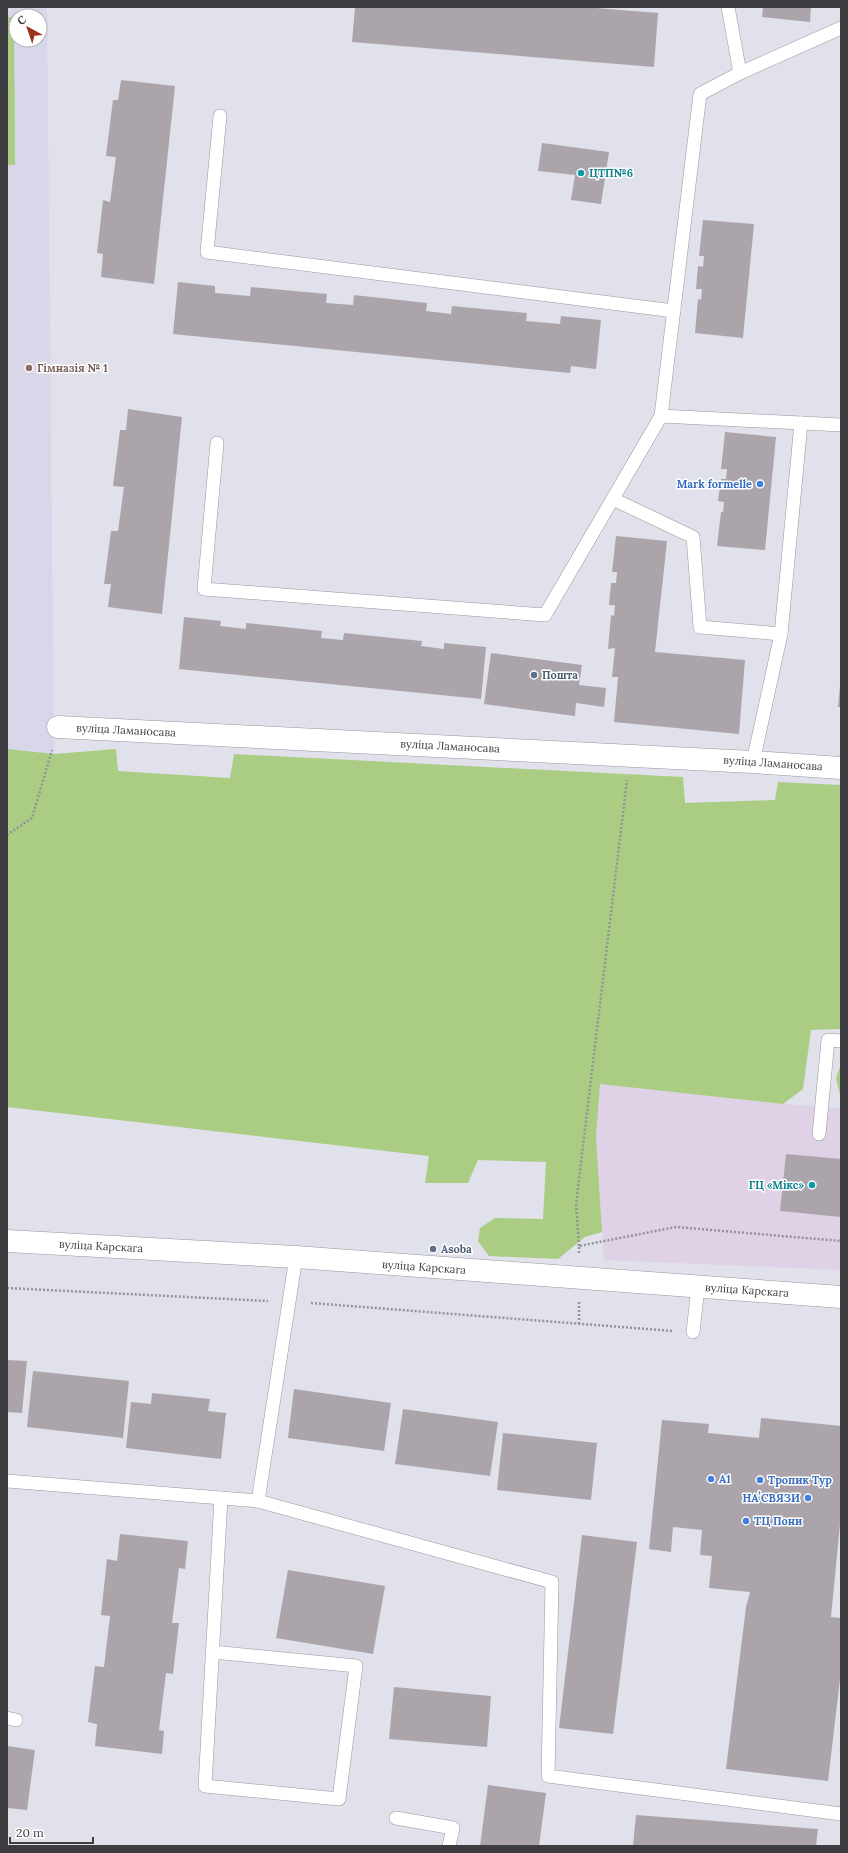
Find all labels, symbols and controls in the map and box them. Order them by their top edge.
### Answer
north arrow [8,8,48,48]
text: С [14,12,29,28]
place label: ЦТП№6 [589,166,633,180]
marker: ЦТП№6 [576,168,586,178]
place label: Гімназія № 1 [37,361,108,375]
marker: Гімназія № 1 [24,363,34,373]
place label: Mark formelle [677,477,752,491]
marker: Mark formelle [755,479,765,489]
place label: Пошта [542,668,578,682]
marker: Пошта [529,670,539,680]
street label: вуліца Ламаносава [76,720,176,740]
street label: вуліца Ламаносава [400,736,500,756]
street label: вуліца Ламаносава [723,753,824,773]
place label: ГЦ «Мікс» [749,1178,805,1192]
marker: ГЦ «Мікс» [807,1180,817,1190]
street label: вуліца Карскага [59,1237,144,1255]
place label: Asoba [441,1242,472,1256]
marker: Asoba [428,1244,438,1254]
street label: вуліца Карскага [382,1257,467,1277]
street label: вуліца Карскага [705,1280,790,1300]
place label: A1 [719,1472,731,1486]
place label: Тропик Тур [768,1473,832,1487]
marker: A1 [706,1474,716,1484]
marker: Тропик Тур [755,1475,765,1485]
place label: НАʼСВЯЗИ [742,1491,800,1505]
marker: НАʼСВЯЗИ [803,1493,813,1503]
place label: ТЦ Пони [754,1514,802,1528]
marker: ТЦ Пони [741,1516,751,1526]
scale bar [10,1819,93,1845]
text: 20 m [16,1825,44,1840]

